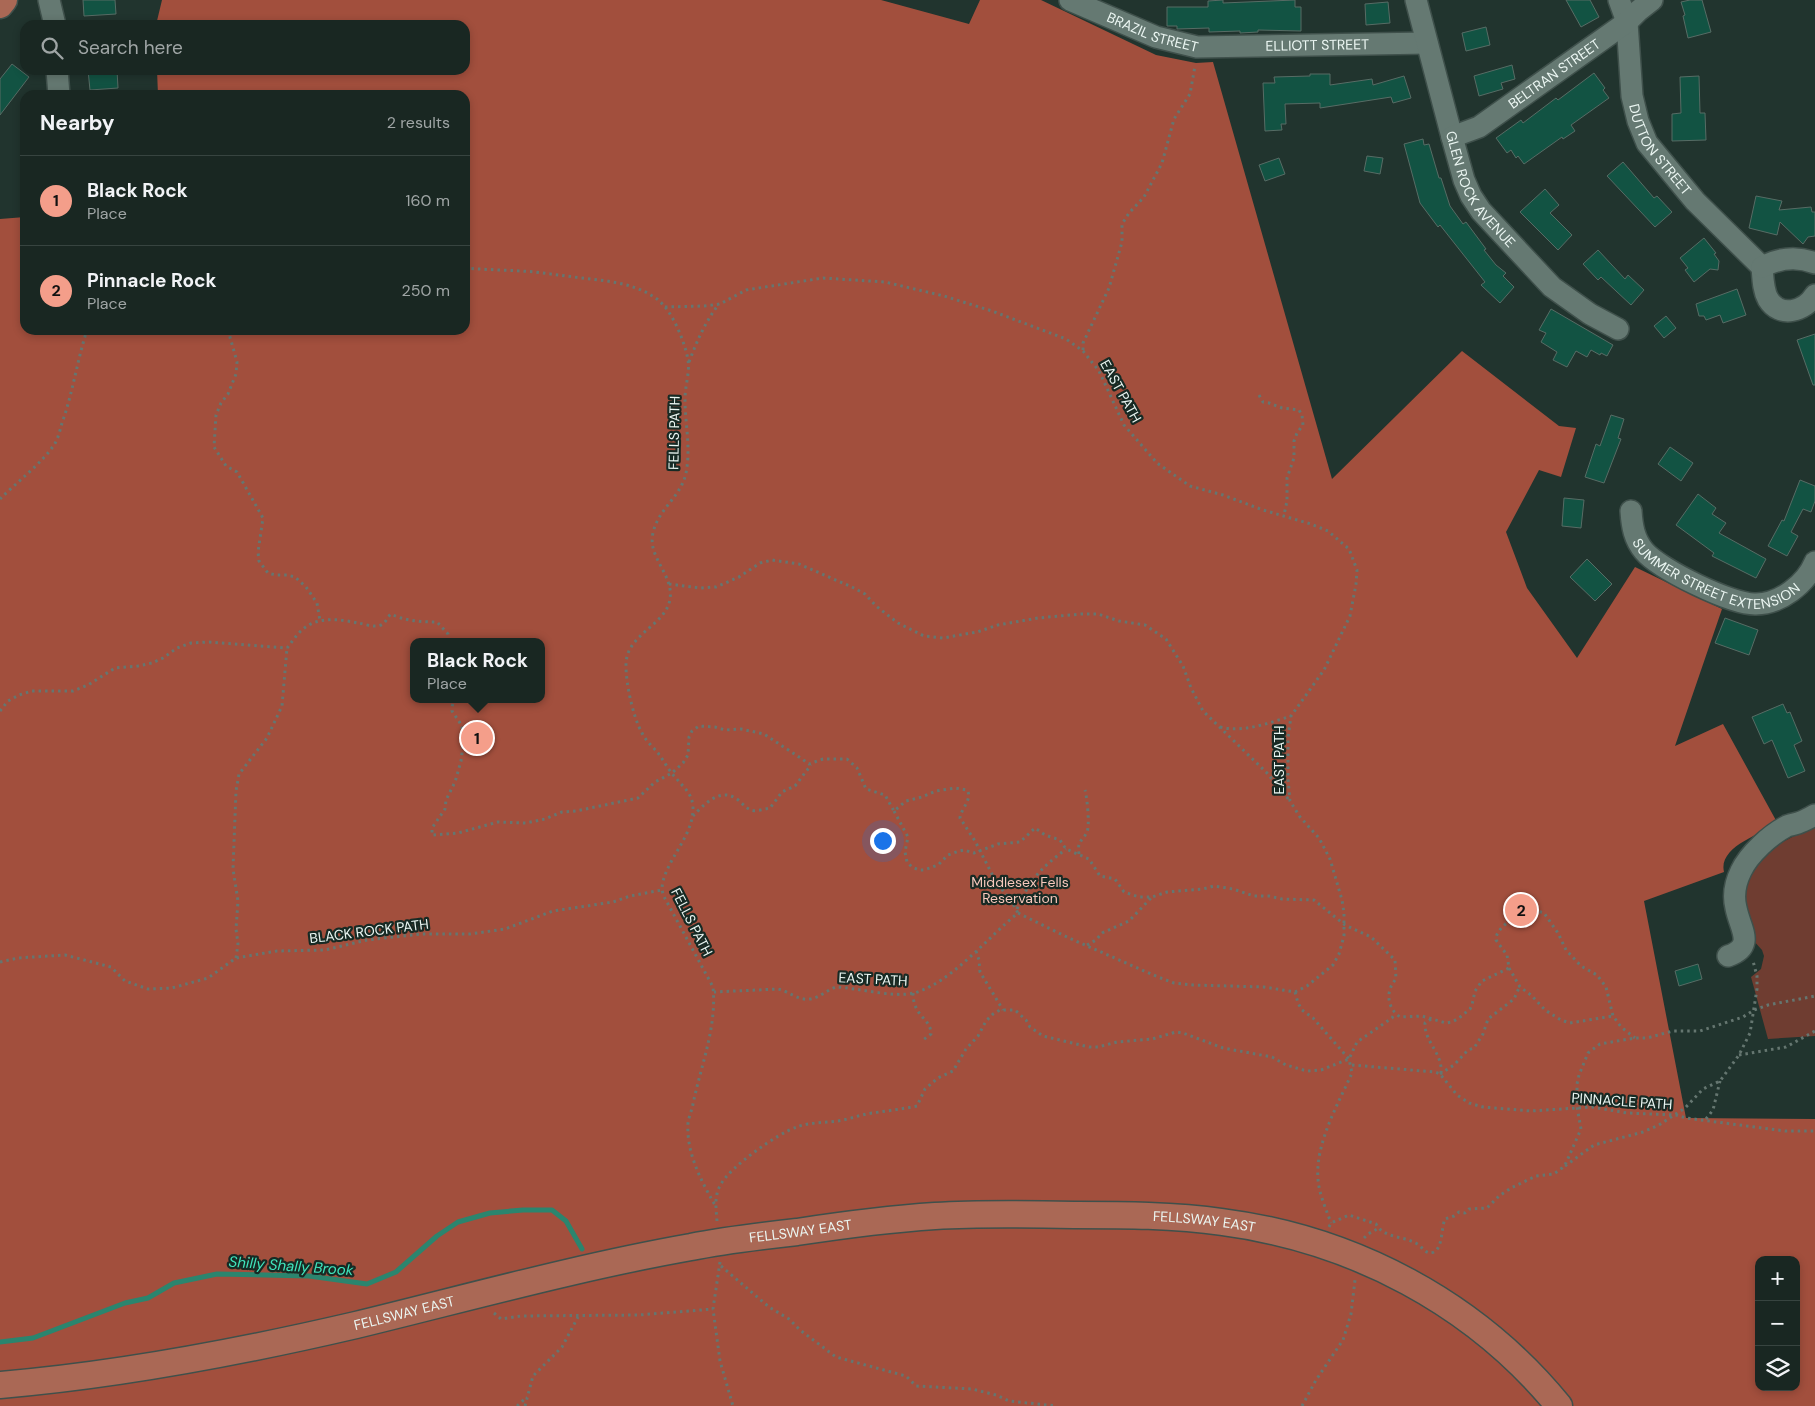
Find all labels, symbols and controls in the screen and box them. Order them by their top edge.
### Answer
street label: BRAZIL STREET [1104,8,1200,56]
search box [20,20,470,75]
icon: search [38,34,66,62]
text: Search here [78,35,183,60]
street label: ELLIOTT STREET [1265,35,1369,55]
street label: BELTRAN STREET [1505,35,1604,112]
street label: DUTTON STREET [1625,102,1695,199]
text: Nearby [40,109,114,137]
text: 2 results [387,112,450,133]
street label: GLEN ROCK AVENUE [1442,129,1519,251]
text: Black Rock [87,178,188,203]
text: 1 [53,190,59,211]
text: 160 m [406,190,450,211]
text: Place [87,203,127,224]
text: Pinnacle Rock [87,268,217,293]
text: 2 [51,280,61,301]
text: 250 m [402,280,450,301]
text: Place [87,293,127,314]
street label: EAST PATH [1096,356,1146,426]
street label: FELLS PATH [664,396,684,470]
street label: SUMMER STREET EXTENSION [1629,535,1804,613]
popup [410,638,545,703]
text: Black Rock [427,648,528,673]
text: Place [427,673,467,694]
pin: 1 [461,719,493,757]
street label: EAST PATH [1270,725,1288,795]
your location [870,828,896,854]
park label: Middlesex Fells Reservation [971,873,1069,907]
street label: FELLS PATH [667,885,717,959]
pin: 2 [1505,891,1537,929]
street label: BLACK ROCK PATH [308,915,430,947]
street label: EAST PATH [838,968,908,990]
street label: PINNACLE PATH [1571,1088,1673,1114]
street label: FELLSWAY EAST [1152,1207,1257,1236]
street label: FELLSWAY EAST [748,1215,853,1247]
water label: Shilly Shally Brook [228,1252,354,1280]
map controls [1755,1256,1800,1391]
button: + [1755,1256,1800,1301]
street label: FELLSWAY EAST [352,1292,457,1334]
button: − [1755,1301,1800,1346]
button: layers [1755,1346,1800,1391]

